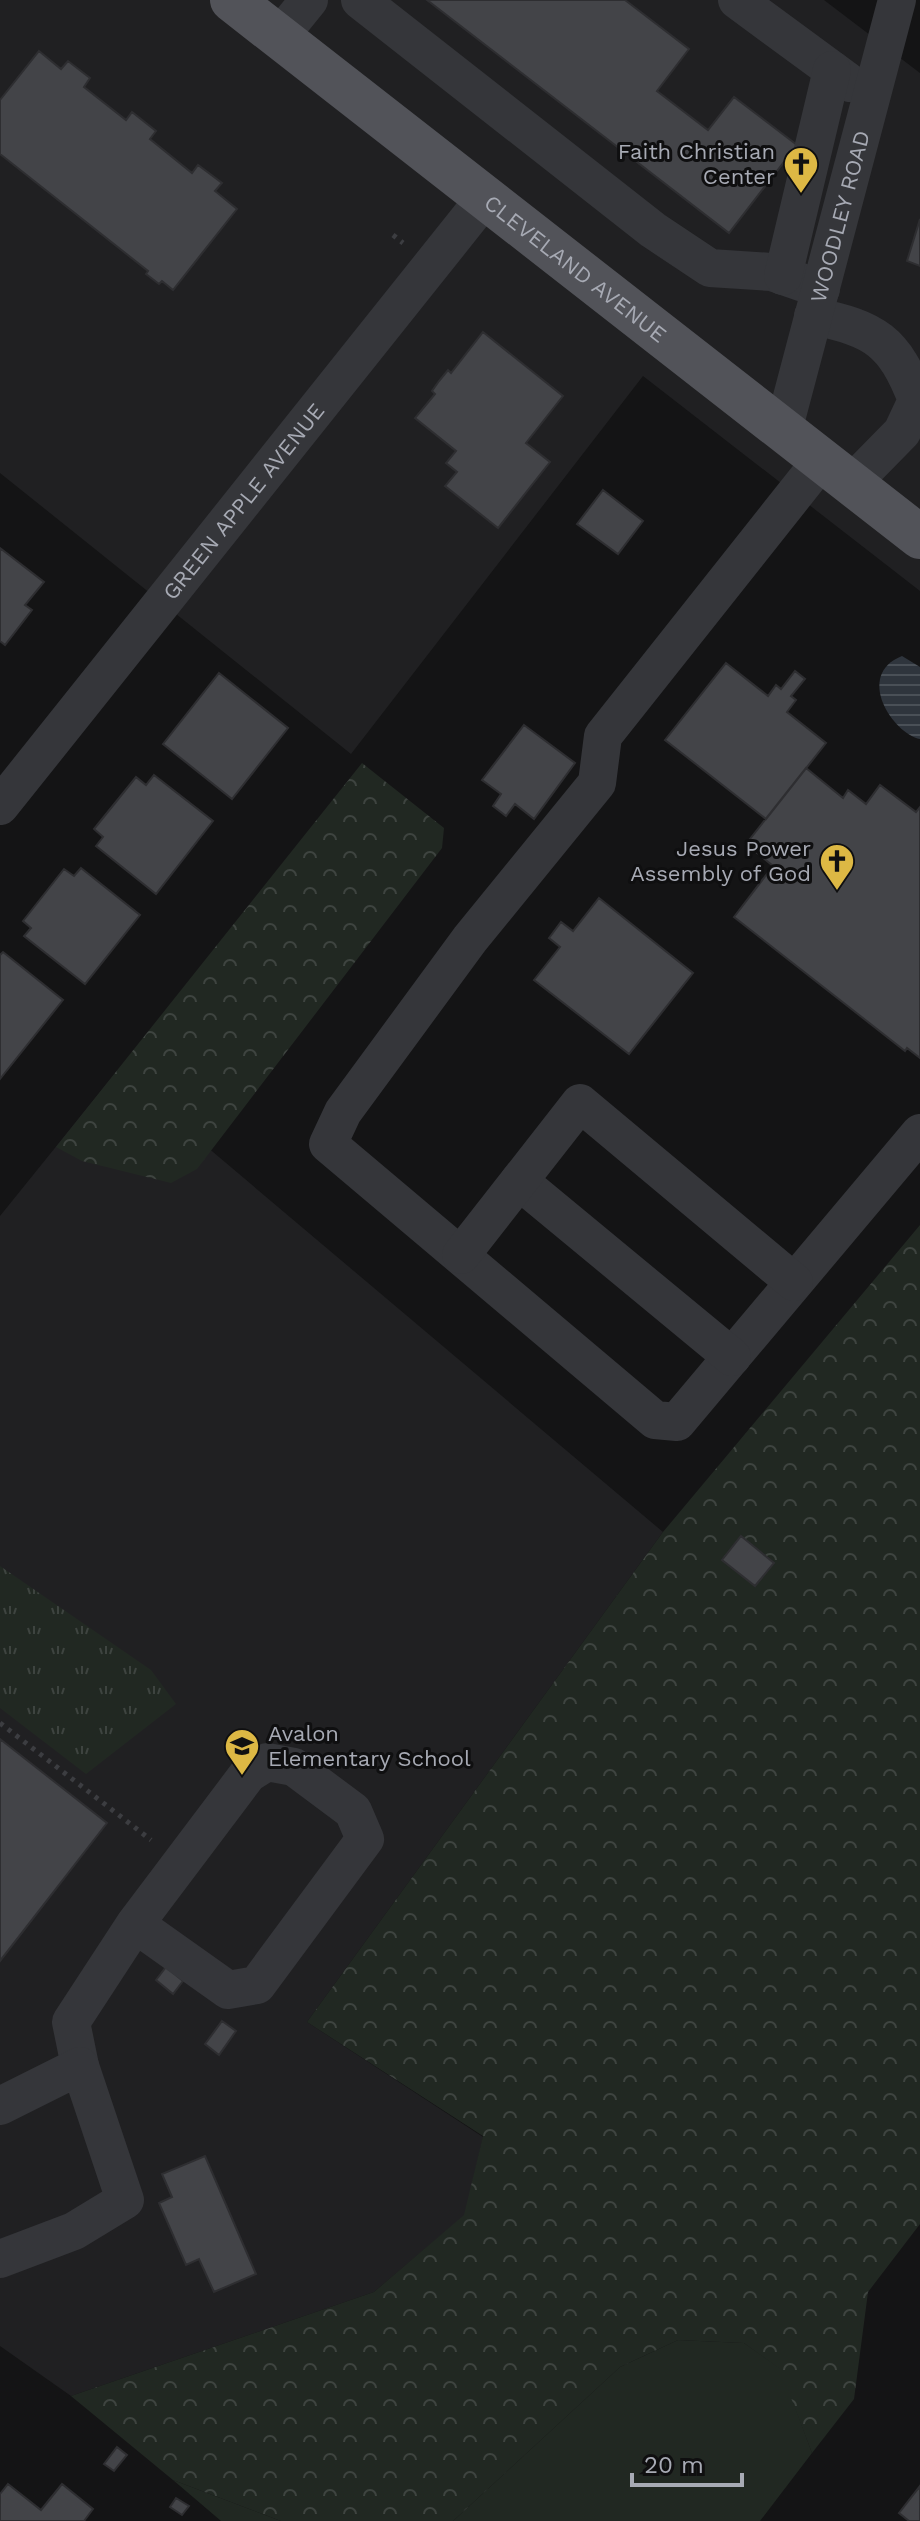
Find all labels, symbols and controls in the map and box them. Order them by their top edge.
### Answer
street label: WOODLEY ROAD [805,128,874,305]
place label: Faith Christian Center [618,139,775,189]
church icon: Faith Christian Center [782,145,820,195]
street label: CLEVELAND AVENUE [480,189,672,347]
street label: GREEN APPLE AVENUE [157,398,329,604]
place label: Jesus Power Assembly of God [630,836,811,886]
church icon: Jesus Power Assembly of God [818,842,856,892]
place label: Avalon Elementary School [268,1721,471,1771]
school or university icon: Avalon Elementary School [223,1727,261,1777]
scale bar [632,2437,742,2487]
text: 20 m [644,2451,704,2479]

